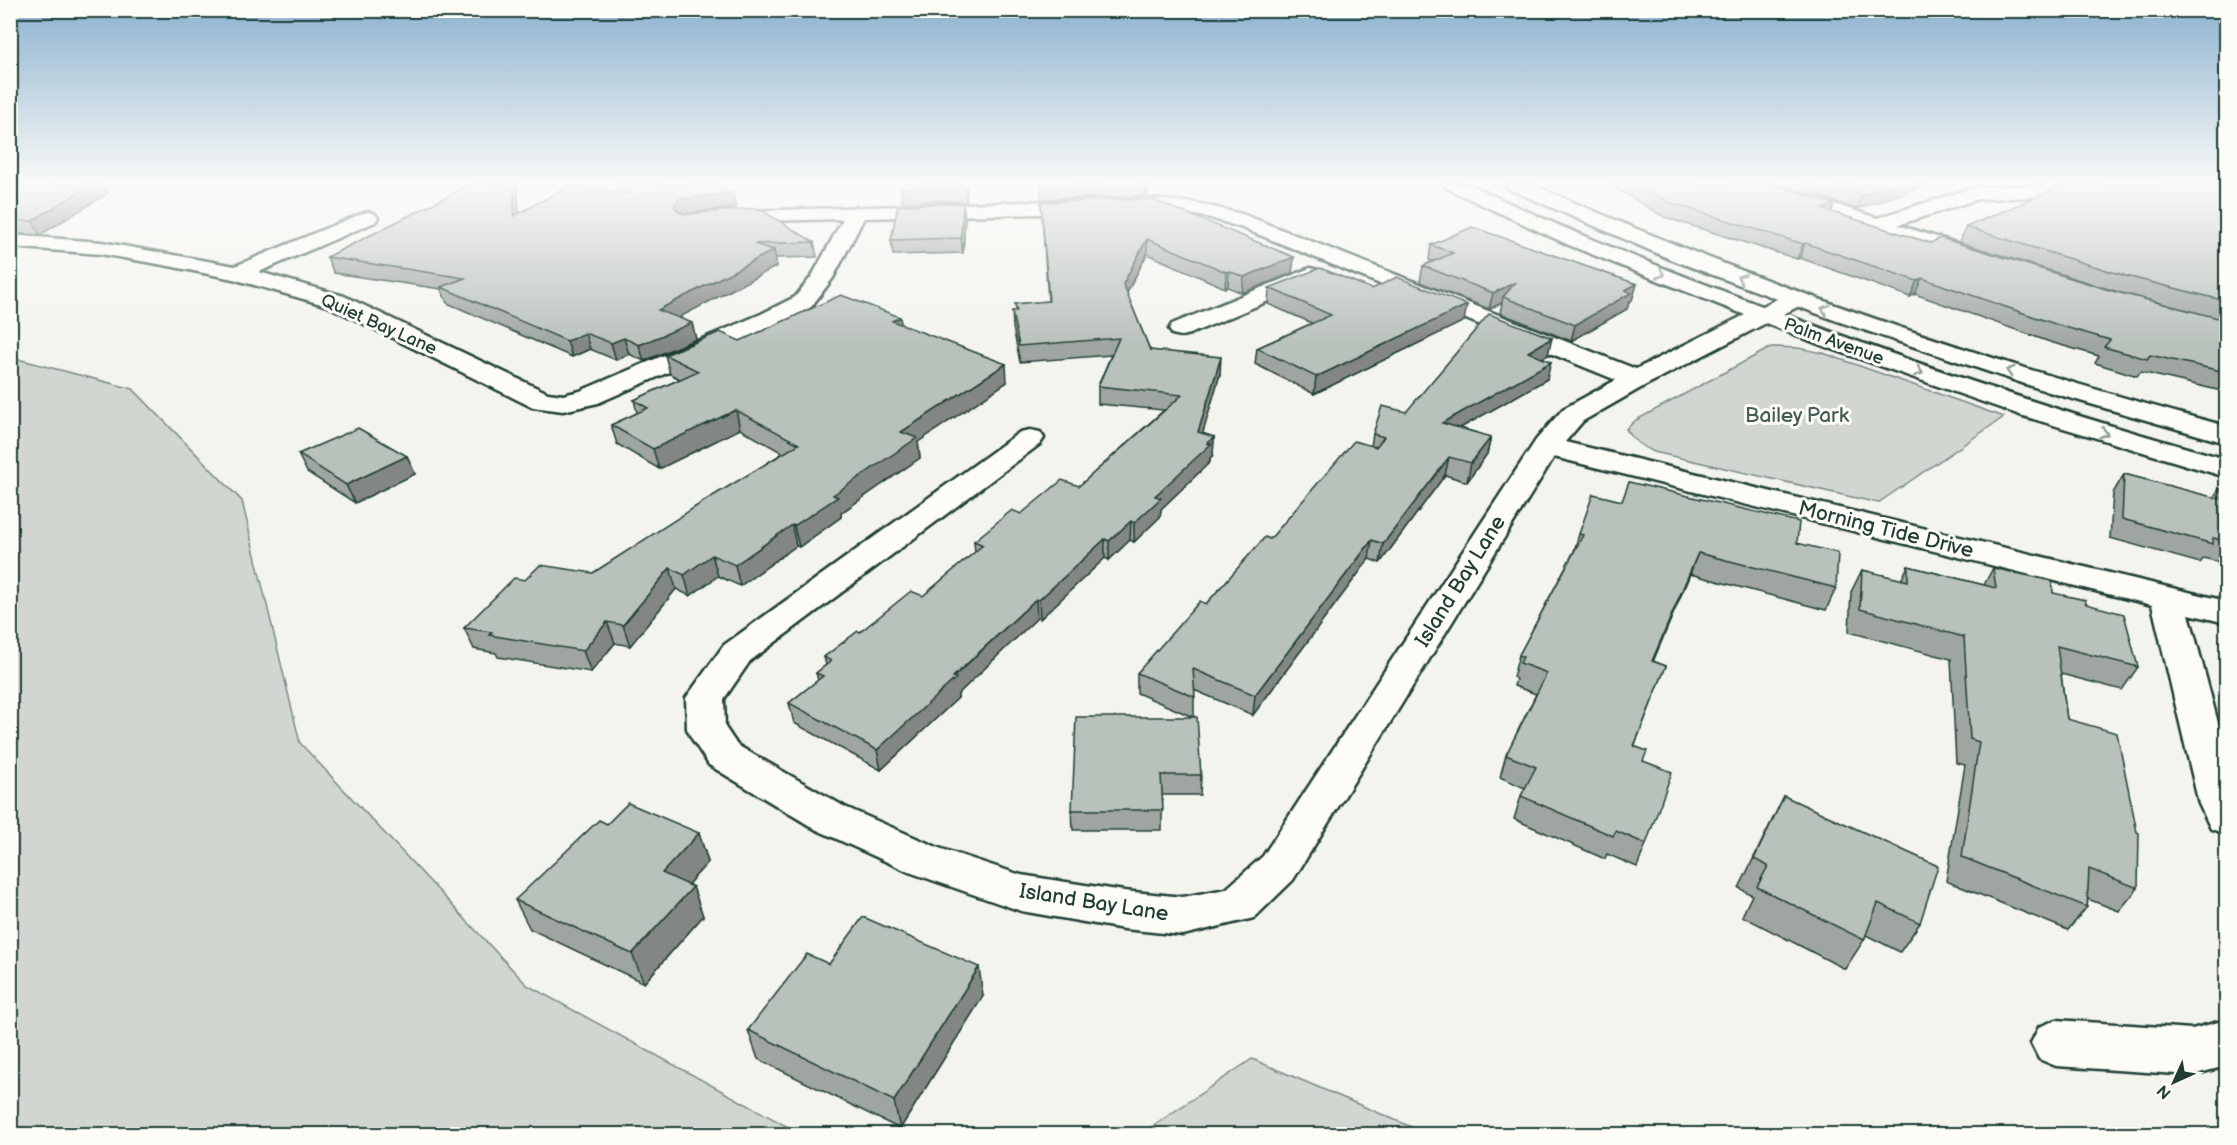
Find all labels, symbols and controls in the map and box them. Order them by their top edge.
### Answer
one-way arrow [1655,267,1666,279]
one-way arrow [1736,272,1747,285]
street label: Quiet Bay Lane [318,290,440,359]
one-way arrow [1820,304,1831,317]
street label: Palm Avenue [1781,314,1887,369]
one-way arrow [1913,364,1924,377]
one-way arrow [2005,365,2016,378]
park label: Bailey Park [1745,403,1850,428]
one-way arrow [2098,426,2109,438]
street label: Morning Tide Drive [1796,496,1976,563]
street label: Island Bay Lane [1410,511,1511,652]
street label: Island Bay Lane [1018,878,1170,927]
north arrow [2144,1052,2204,1112]
text: N [2153,1081,2175,1103]

